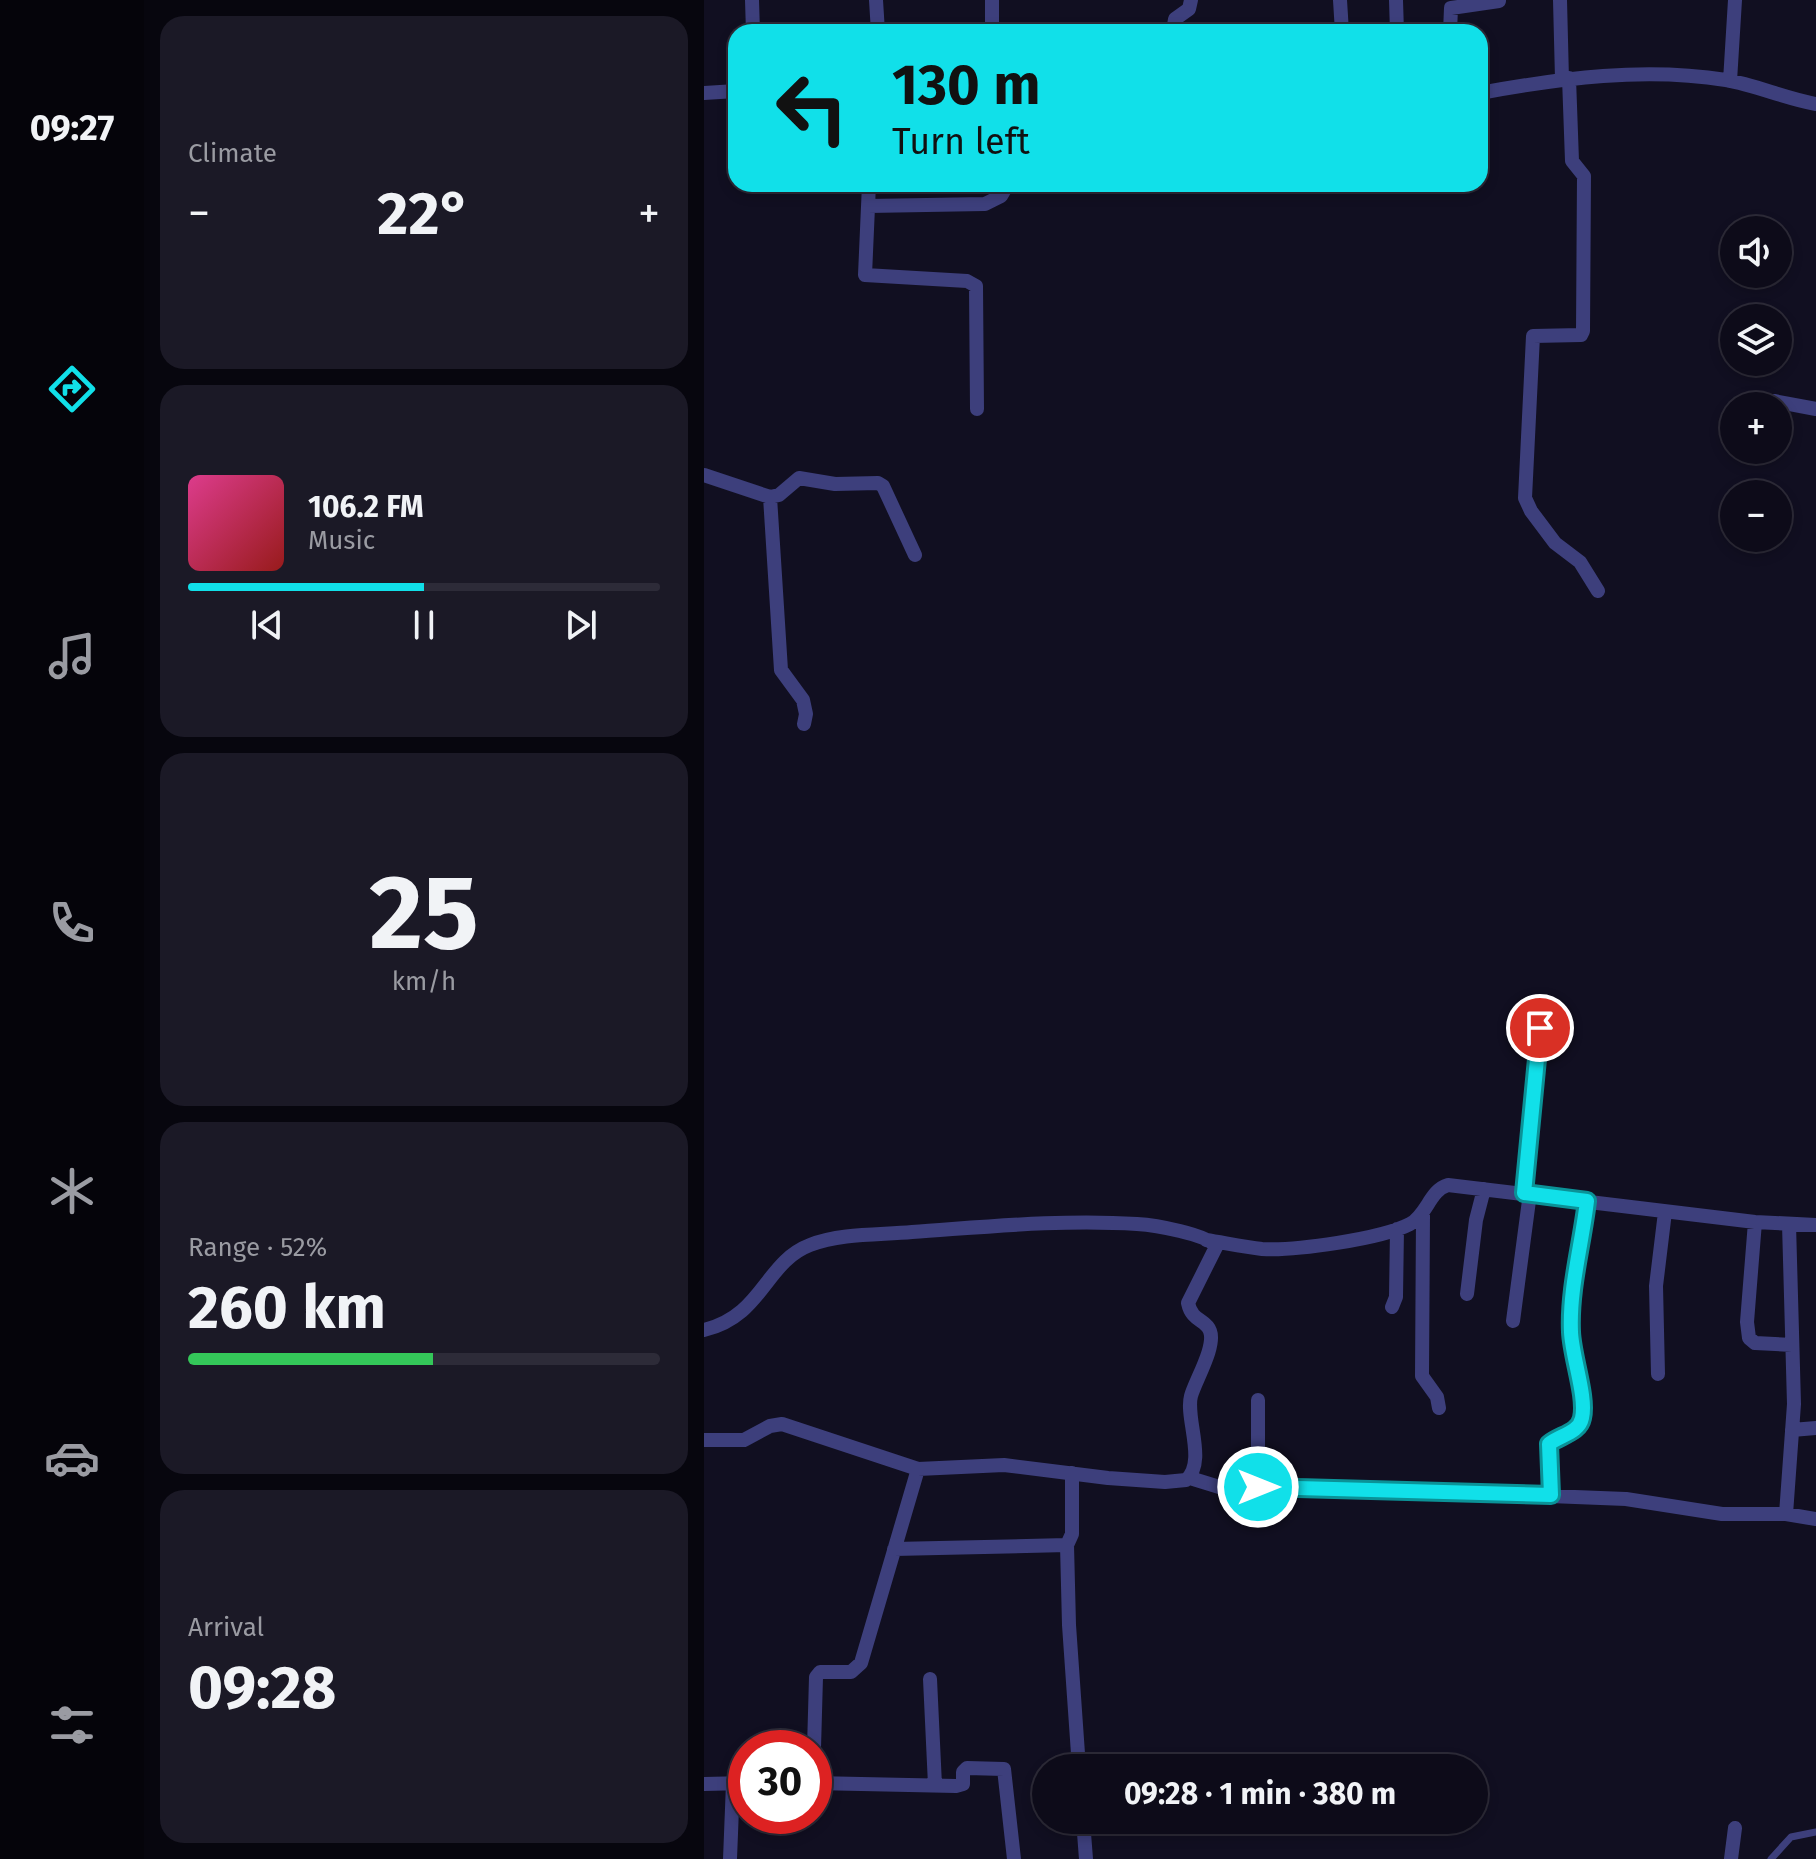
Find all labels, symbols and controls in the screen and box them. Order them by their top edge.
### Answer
text: 130 m [892,52,1040,119]
icon: left [760,56,864,160]
text: 09:27 [30,106,114,150]
text: Turn left [892,120,1030,164]
text: Climate [188,138,277,169]
text: 22° [377,178,471,250]
text: − [188,187,210,240]
text: + [638,187,660,240]
map controls [1720,216,1792,552]
button: sound [1720,216,1792,288]
button: layers [1720,304,1792,376]
icon: directions [44,361,100,417]
button: + [1720,392,1792,464]
button: − [1720,480,1792,552]
text: 106.2 FM [308,489,424,525]
text: Music [308,525,375,556]
icon: previous [245,603,289,647]
icon: pause [402,603,446,647]
icon: next [559,603,603,647]
icon: music [44,628,100,684]
text: 25 [369,851,479,976]
icon: phone [44,895,100,951]
text: km/h [392,966,456,997]
pin [1506,994,1574,1062]
icon: arrive [1518,1006,1562,1050]
icon: climate [44,1163,100,1219]
text: Range · 52% [188,1232,327,1263]
text: 260 km [188,1272,386,1344]
icon: car [44,1430,100,1486]
position arrow [1216,1445,1300,1529]
text: Arrival [188,1612,264,1643]
text: 09:28 [188,1652,336,1724]
icon: filters [44,1697,100,1753]
speed limit sign: 30 [728,1730,832,1834]
text: 09:28 · 1 min · 380 m [1124,1776,1396,1812]

